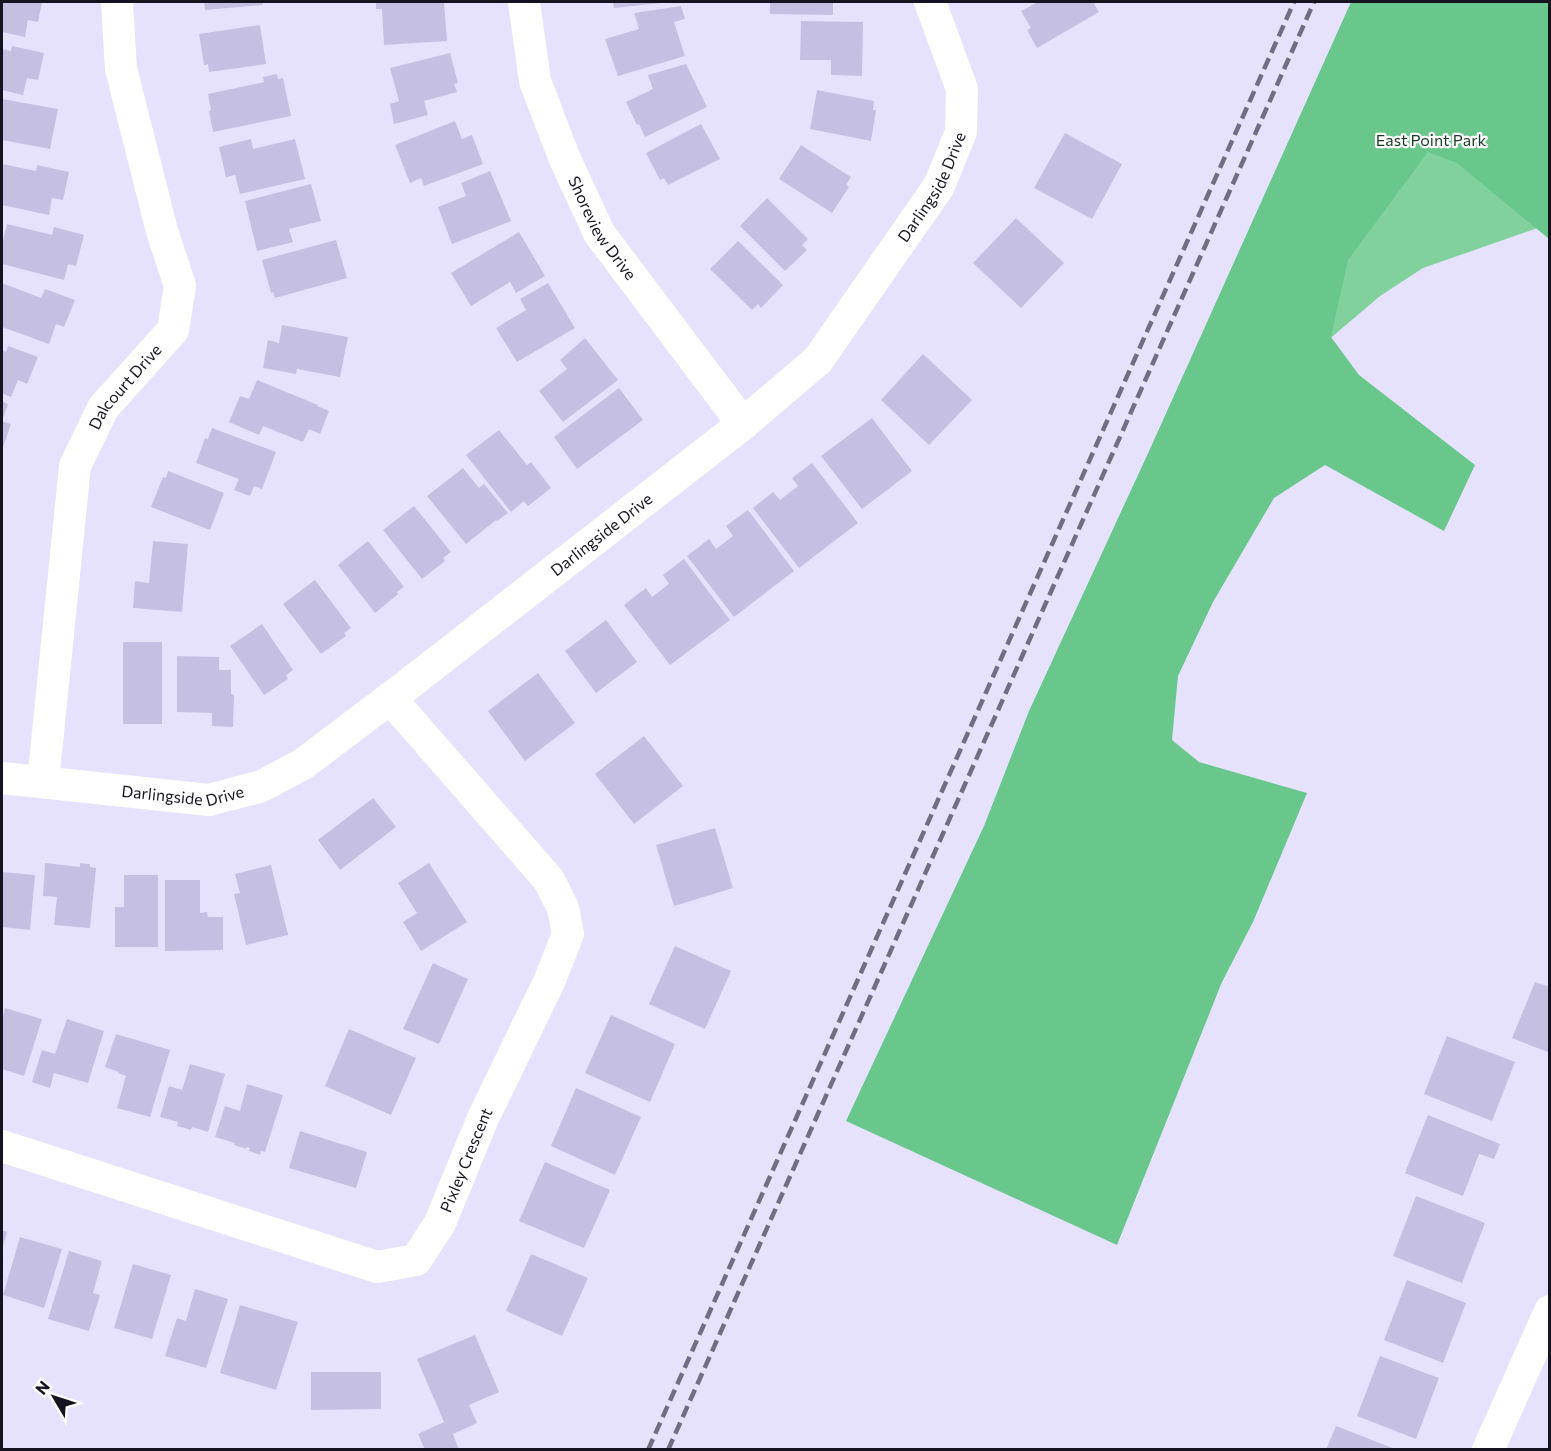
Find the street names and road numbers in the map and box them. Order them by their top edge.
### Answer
street label: Darlingside Drive [893,129,969,245]
street label: Shoreview Drive [565,173,641,283]
street label: Dalcourt Drive [84,340,165,432]
street label: Darlingside Drive [546,488,656,579]
street label: Darlingside Drive [121,781,246,809]
street label: Pixley Crescent [436,1104,496,1215]

